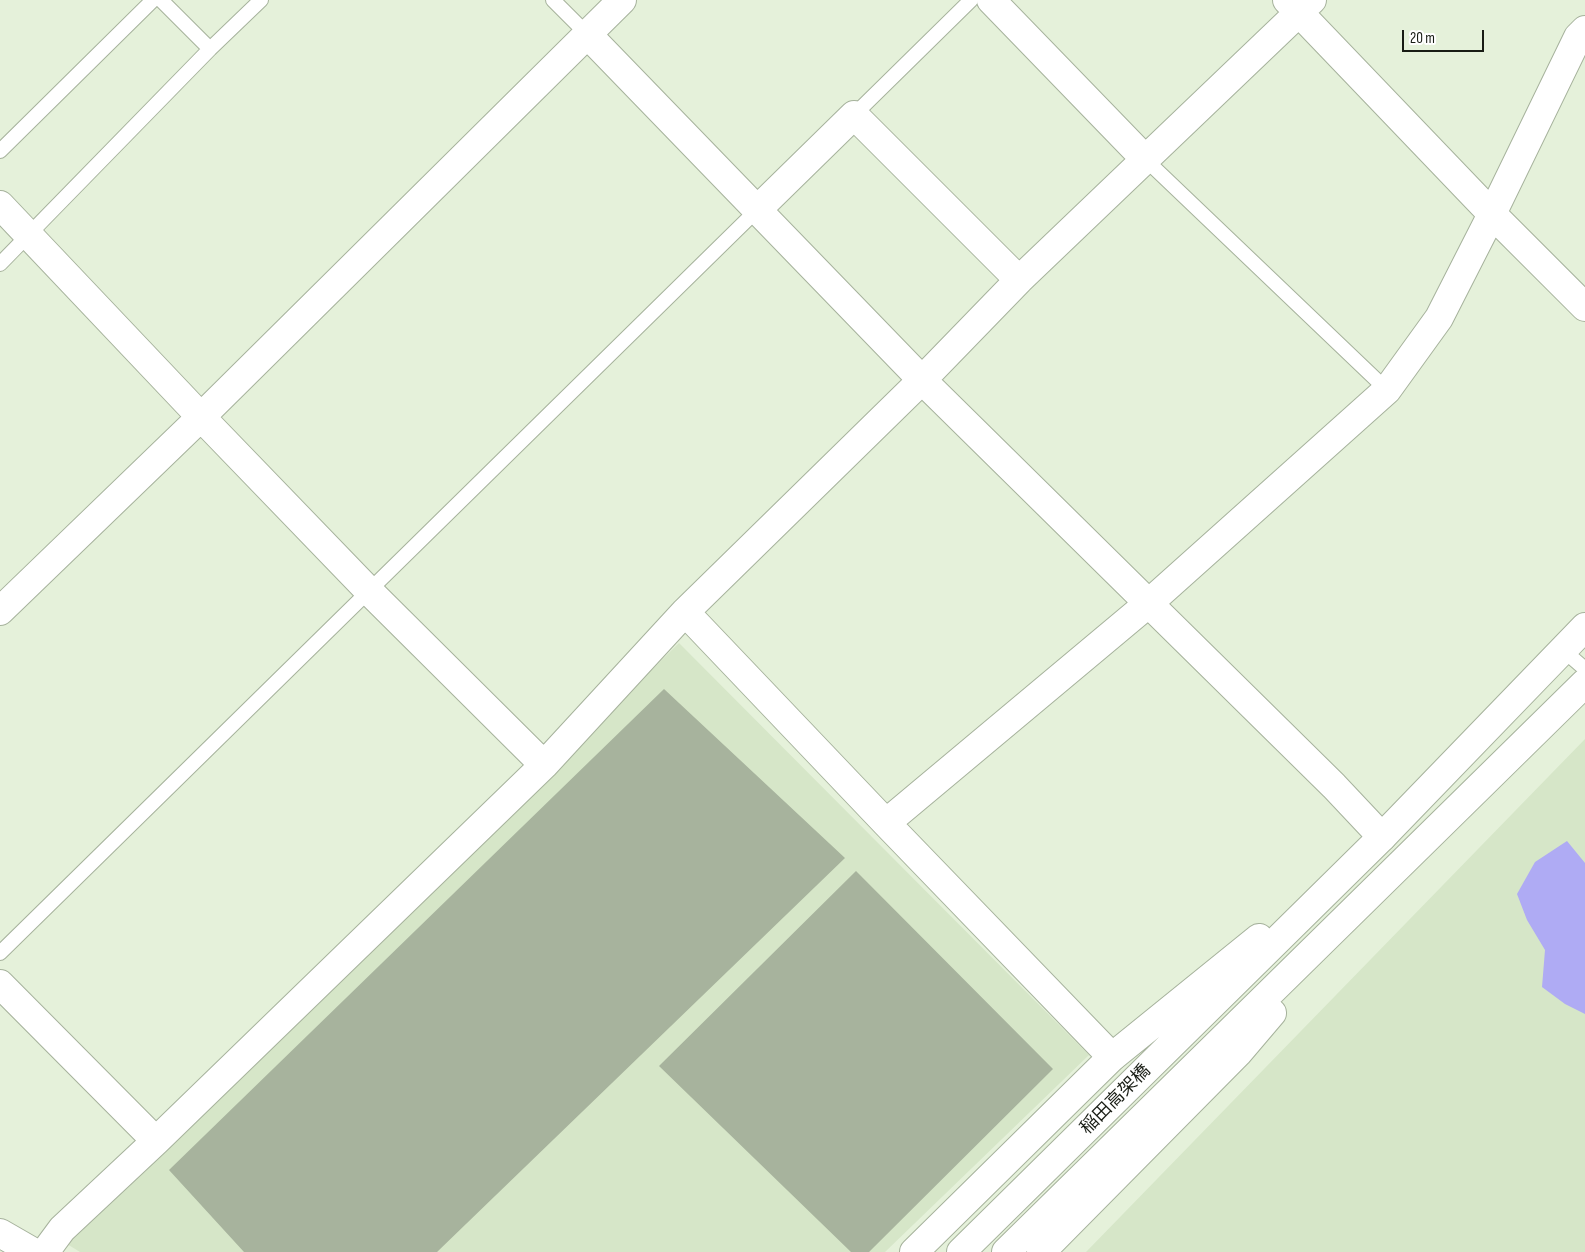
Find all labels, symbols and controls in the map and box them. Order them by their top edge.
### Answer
scale bar [1405,20,1488,52]
text: 20 m [1410,29,1435,48]
street label: 稲田高架橋 [1077,1061,1155,1139]

